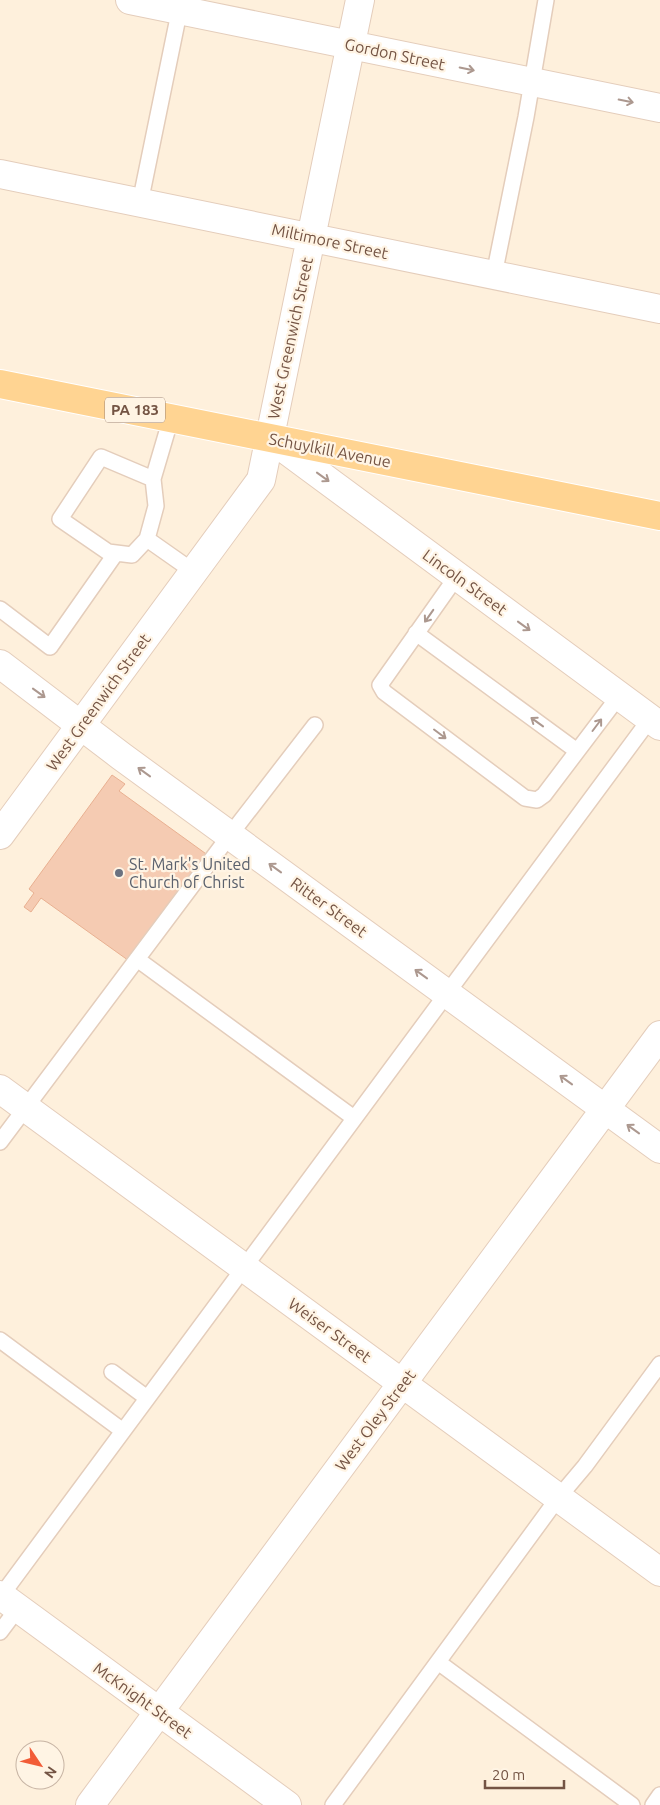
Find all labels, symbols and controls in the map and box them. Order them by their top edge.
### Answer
street label: Gordon Street [343,35,448,74]
one-way arrow [459,64,475,74]
one-way arrow [618,97,634,106]
street label: Miltimore Street [270,220,391,262]
street label: West Greenwich Street [264,255,316,421]
road number: PA 183 [105,398,165,422]
street label: Schuylkill Avenue [267,429,393,471]
one-way arrow [316,472,329,483]
street label: Lincoln Street [419,545,511,619]
one-way arrow [423,609,434,622]
one-way arrow [517,621,531,631]
street label: West Greenwich Street [42,629,154,774]
one-way arrow [32,688,46,698]
one-way arrow [531,717,545,728]
one-way arrow [591,719,602,732]
one-way arrow [433,729,447,739]
one-way arrow [137,767,151,777]
place label: St. Mark's United Church of Christ [129,855,251,891]
one-way arrow [268,863,282,873]
marker: St. Mark's United Church of Christ [113,867,125,879]
street label: Ritter Street [287,873,371,941]
one-way arrow [415,968,428,979]
one-way arrow [559,1075,573,1085]
one-way arrow [626,1124,640,1134]
street label: Weiser Street [285,1294,375,1366]
street label: West Oley Street [331,1365,419,1474]
street label: McKnight Street [90,1658,196,1742]
north arrow [15,1740,65,1790]
scale bar [485,1758,564,1790]
text: N [41,1764,60,1781]
text: 20 m [492,1766,525,1783]

